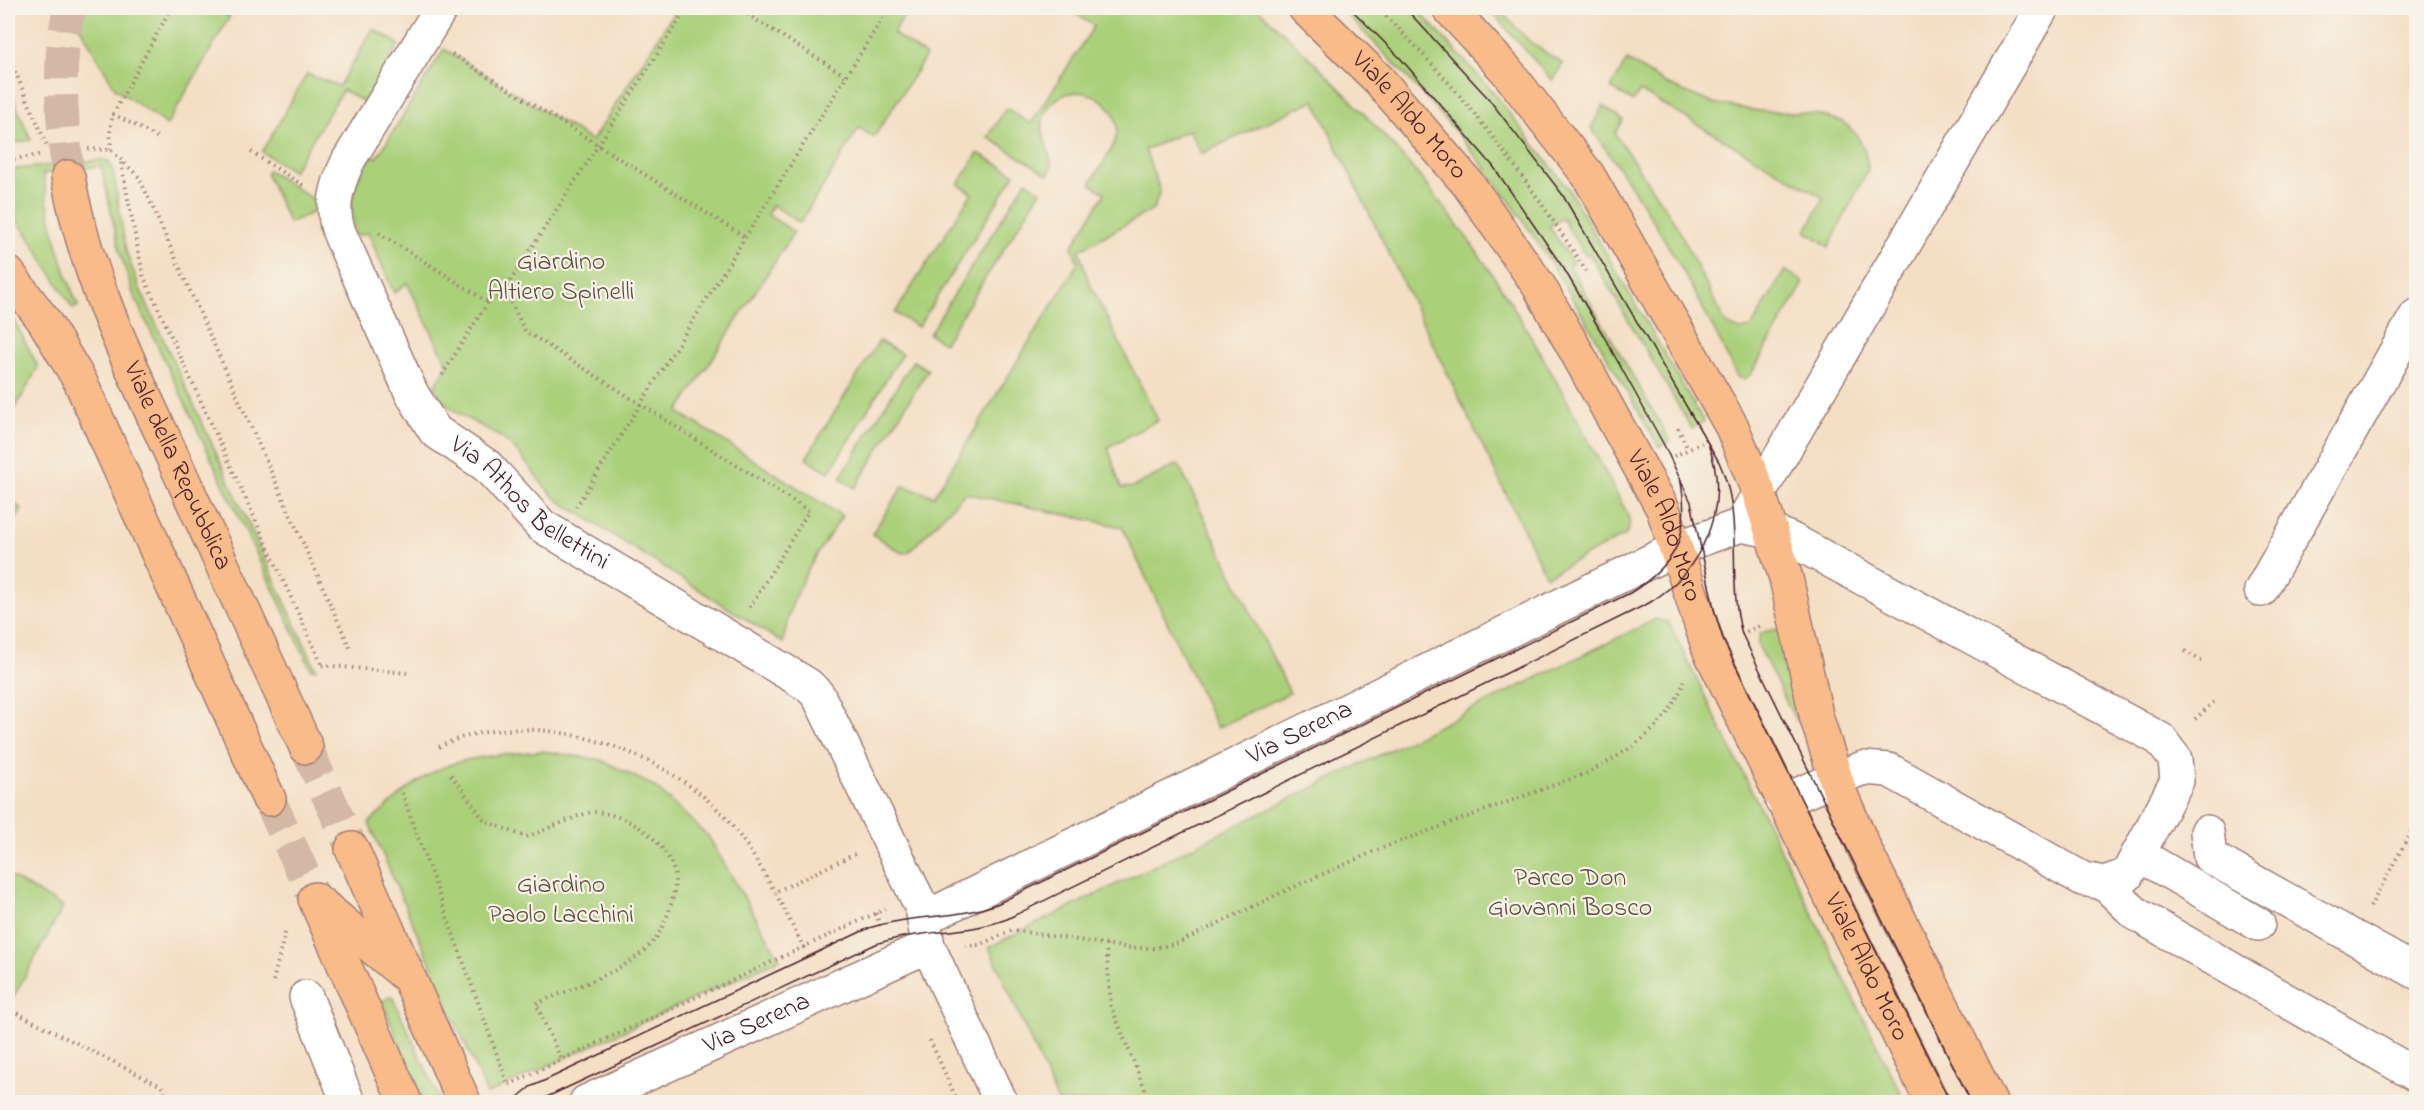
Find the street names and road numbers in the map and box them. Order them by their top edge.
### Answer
street label: Viale Aldo Moro [1341,42,1476,189]
street label: Viale della Repubblica [112,355,241,577]
street label: Via Athos Bellettini [441,426,616,581]
street label: Viale Aldo Moro [1615,443,1711,607]
street label: Via Serena [1240,691,1359,776]
street label: Viale Aldo Moro [1813,886,1918,1048]
street label: Via Serena [697,983,817,1065]

